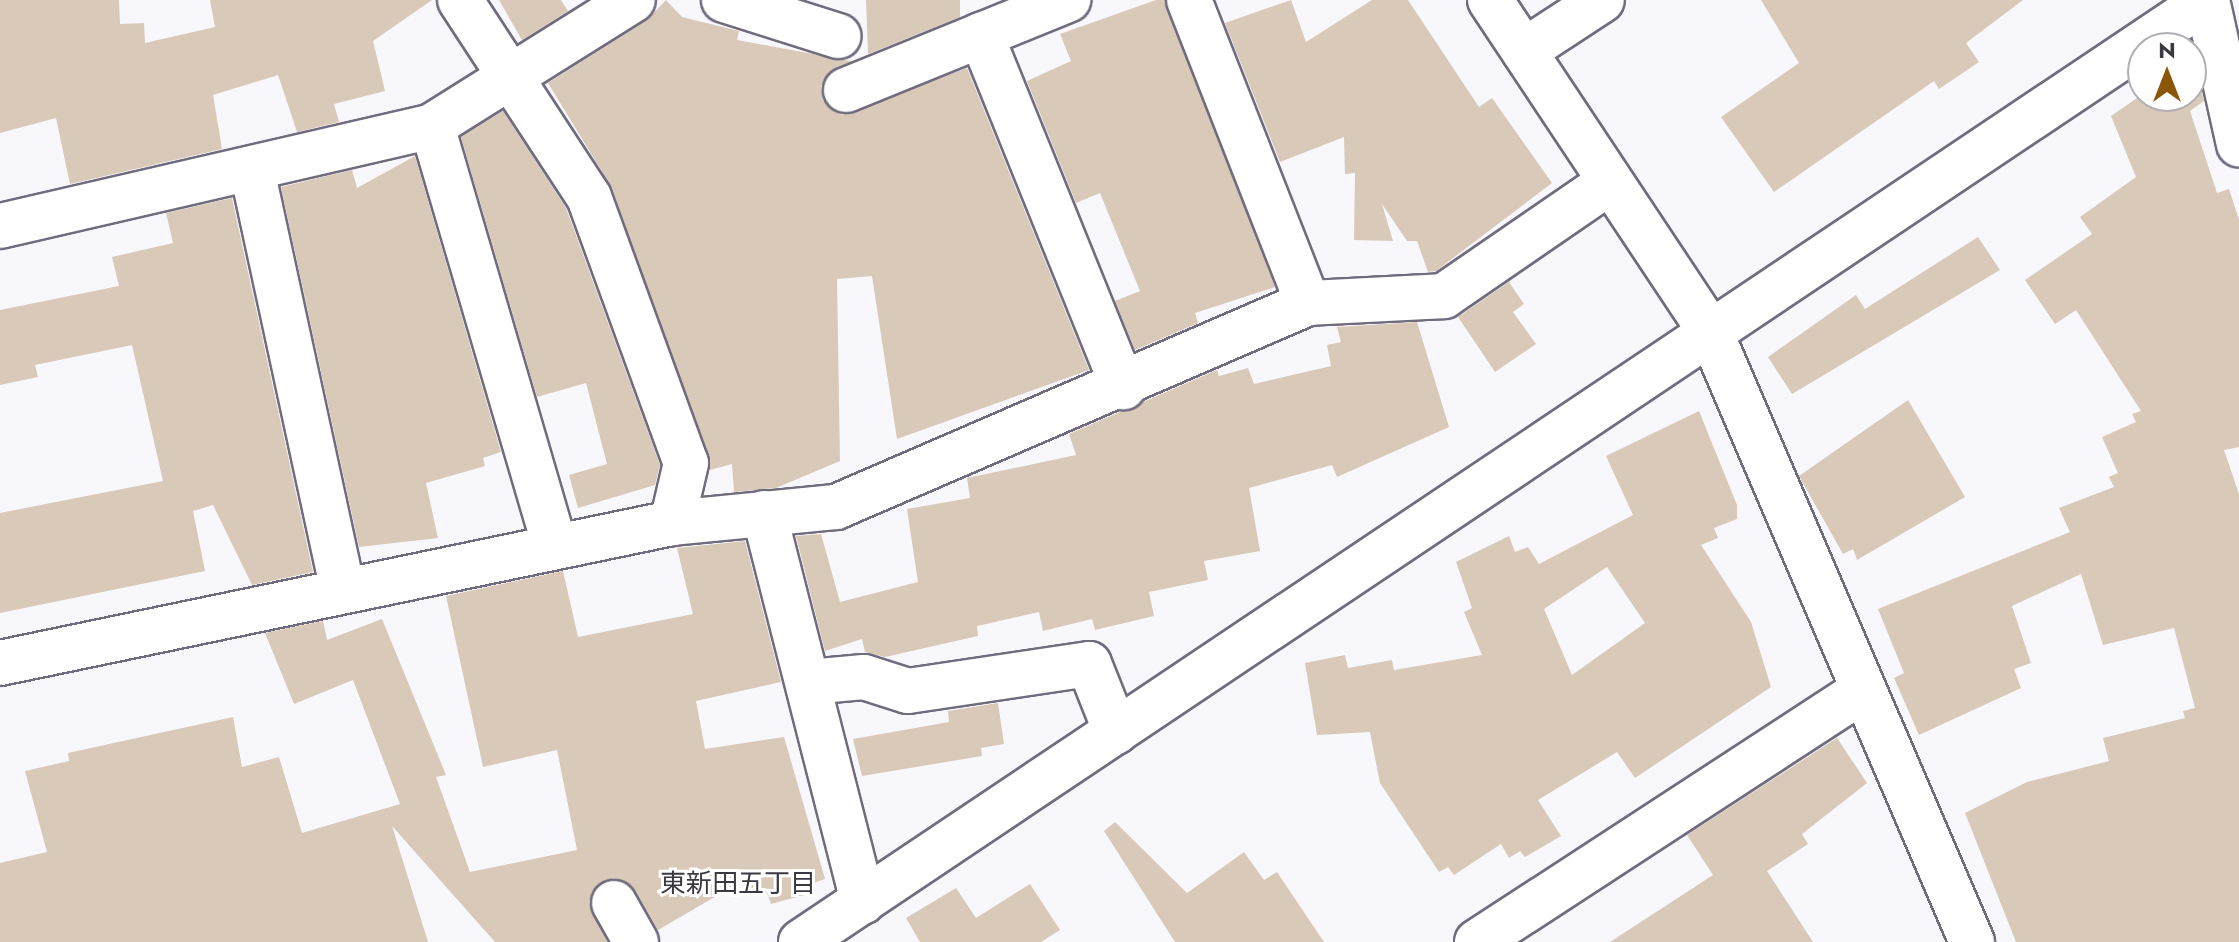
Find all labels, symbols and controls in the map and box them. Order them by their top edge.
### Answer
north arrow [2127,32,2207,112]
text: N [2158,34,2176,66]
district label: 東新田五丁目 [660,868,816,900]

